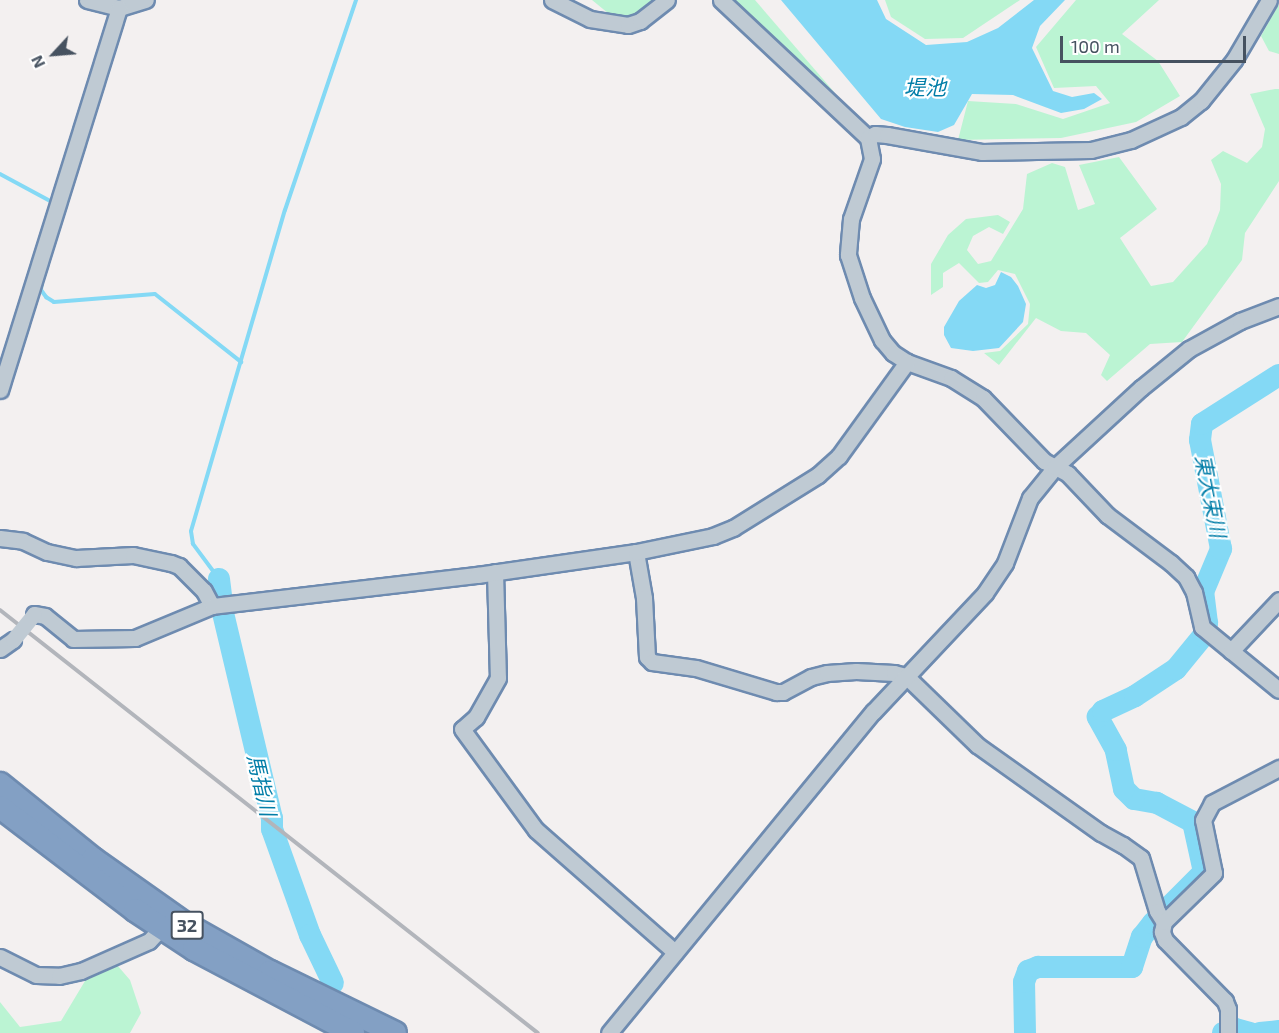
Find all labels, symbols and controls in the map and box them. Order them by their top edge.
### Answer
north arrow [24,24,84,84]
scale bar [1063,24,1249,62]
text: 100 m [1071,35,1120,57]
text: N [26,53,48,71]
water label: 堤池 [904,74,946,100]
water label: 東大束川 [1191,452,1231,540]
water label: 馬指川 [243,751,281,819]
road number: 32 [170,910,204,940]

